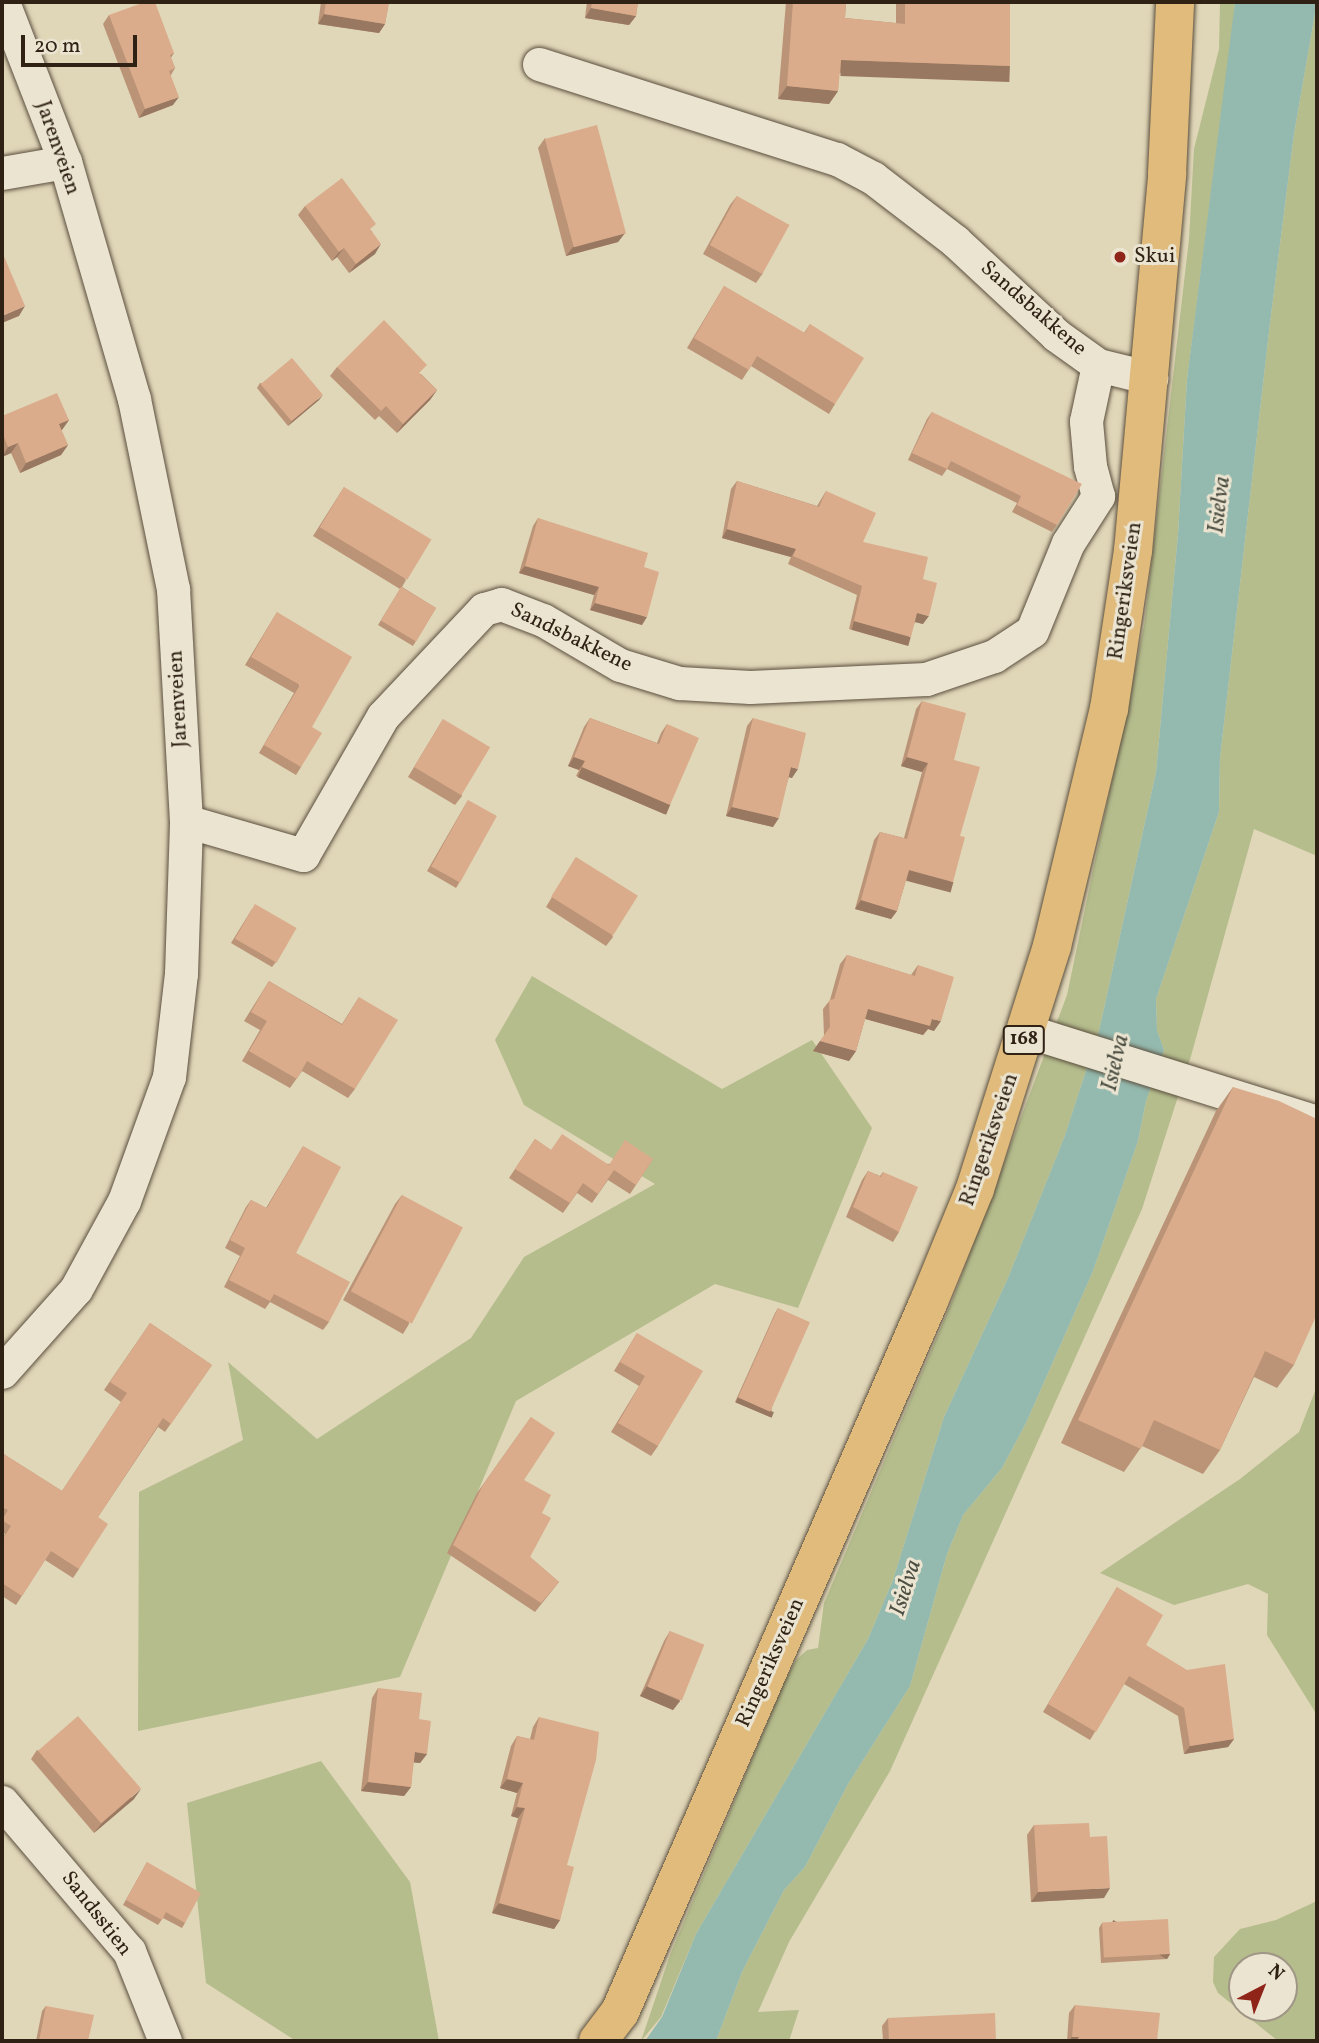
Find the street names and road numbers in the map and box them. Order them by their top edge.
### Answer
street label: Jarenveien [29,98,85,198]
street label: Sandsbakkene [975,256,1091,362]
street label: Ringeriksveien [1104,521,1148,661]
street label: Sandsbakkene [506,598,636,678]
street label: Jarenveien [164,650,194,748]
road number: 168 [1001,1024,1047,1056]
street label: Ringeriksveien [956,1070,1024,1210]
street label: Ringeriksveien [731,1595,811,1731]
street label: Sandsstien [55,1867,137,1961]

